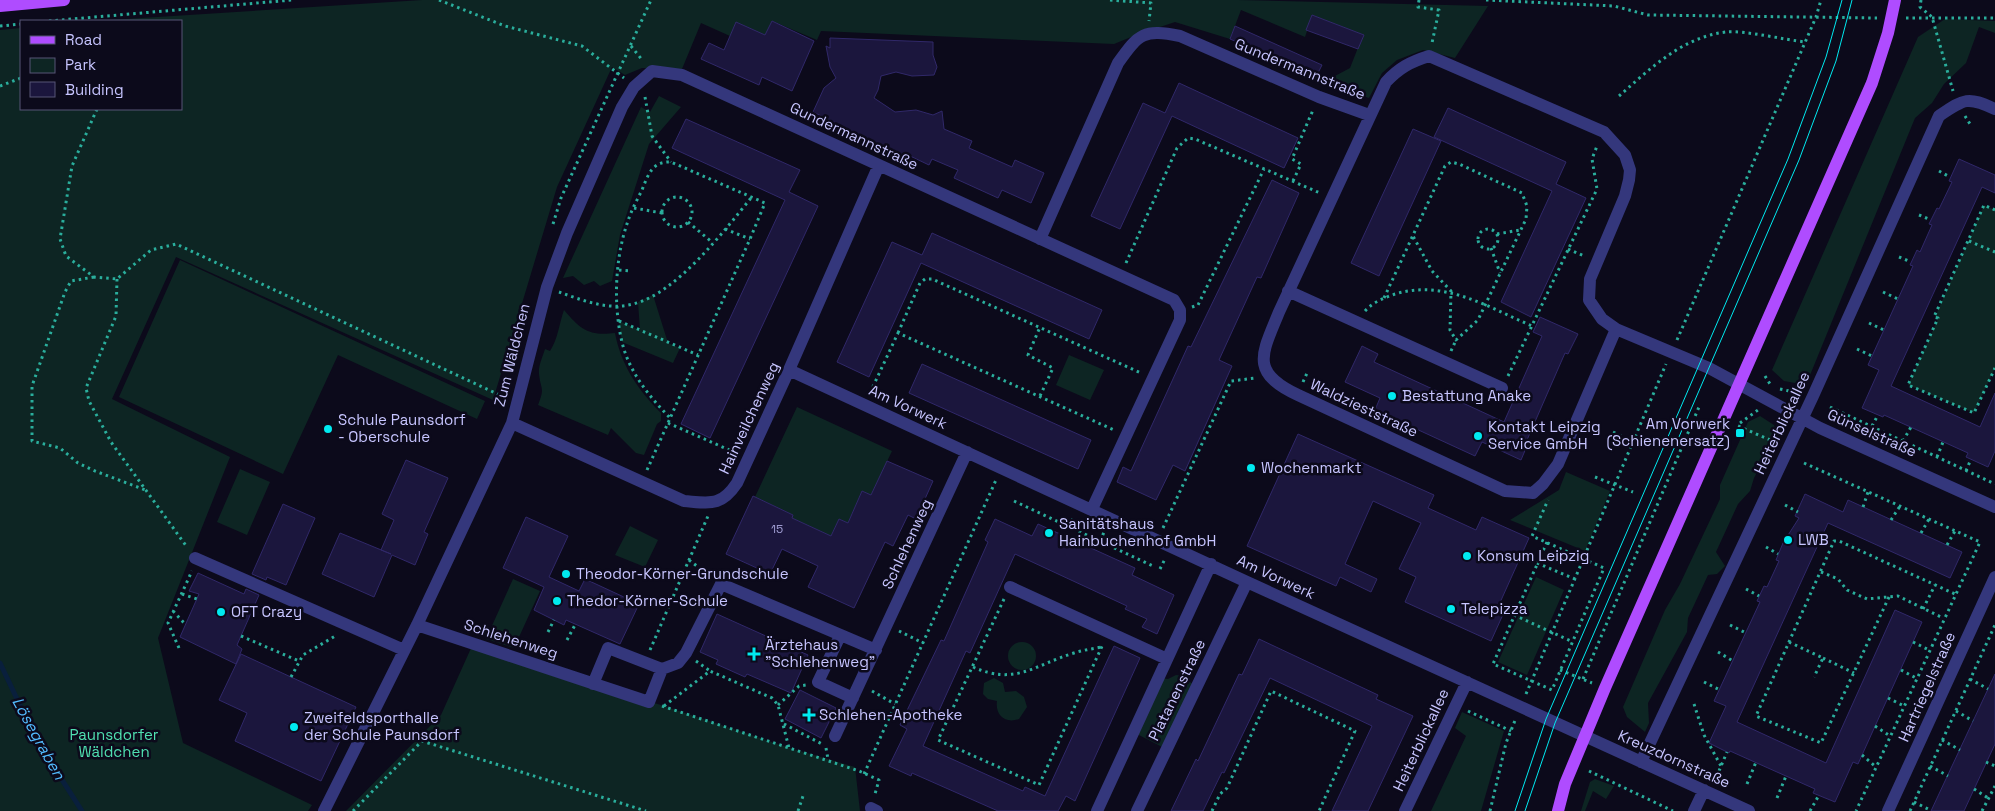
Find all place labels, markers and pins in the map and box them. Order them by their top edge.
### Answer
place label: Bestattung Anake [1402,386,1531,405]
marker: Bestattung Anake [1386,390,1398,402]
place label: Schule Paunsdorf - Oberschule [338,410,466,446]
place label: Am Vorwerk (Schienenersatz) [1606,414,1730,451]
place label: Kontakt Leipzig Service GmbH [1488,417,1601,453]
marker: Schule Paunsdorf - Oberschule [322,423,334,435]
marker: Am Vorwerk (Schienenersatz) [1734,427,1746,439]
marker: Kontakt Leipzig Service GmbH [1472,430,1484,442]
place label: Wochenmarkt [1261,458,1362,477]
marker: Wochenmarkt [1245,462,1257,474]
place label: Sanitätshaus Hainbuchenhof GmbH [1059,514,1216,550]
marker: Sanitätshaus Hainbuchenhof GmbH [1043,527,1055,539]
place label: LWB [1798,530,1829,549]
marker: LWB [1782,534,1794,546]
place label: Konsum Leipzig [1477,546,1589,565]
marker: Konsum Leipzig [1461,550,1473,562]
place label: Theodor-Körner-Grundschule [576,564,789,583]
marker: Theodor-Körner-Grundschule [560,568,572,580]
place label: Thedor-Körner-Schule [567,591,728,610]
marker: Thedor-Körner-Schule [551,595,563,607]
place label: Telepizza [1461,599,1528,618]
place label: OFT Crazy [231,602,302,621]
marker: Telepizza [1445,603,1457,615]
marker: OFT Crazy [215,606,227,618]
place label: Ärztehaus "Schlehenweg" [765,635,875,671]
marker: Ärztehaus "Schlehenweg" [747,647,761,661]
place label: Schlehen-Apotheke [819,705,963,724]
place label: Zweifeldsporthalle der Schule Paunsdorf [304,708,460,744]
marker: Schlehen-Apotheke [803,709,815,721]
marker: Zweifeldsporthalle der Schule Paunsdorf [288,721,300,733]

